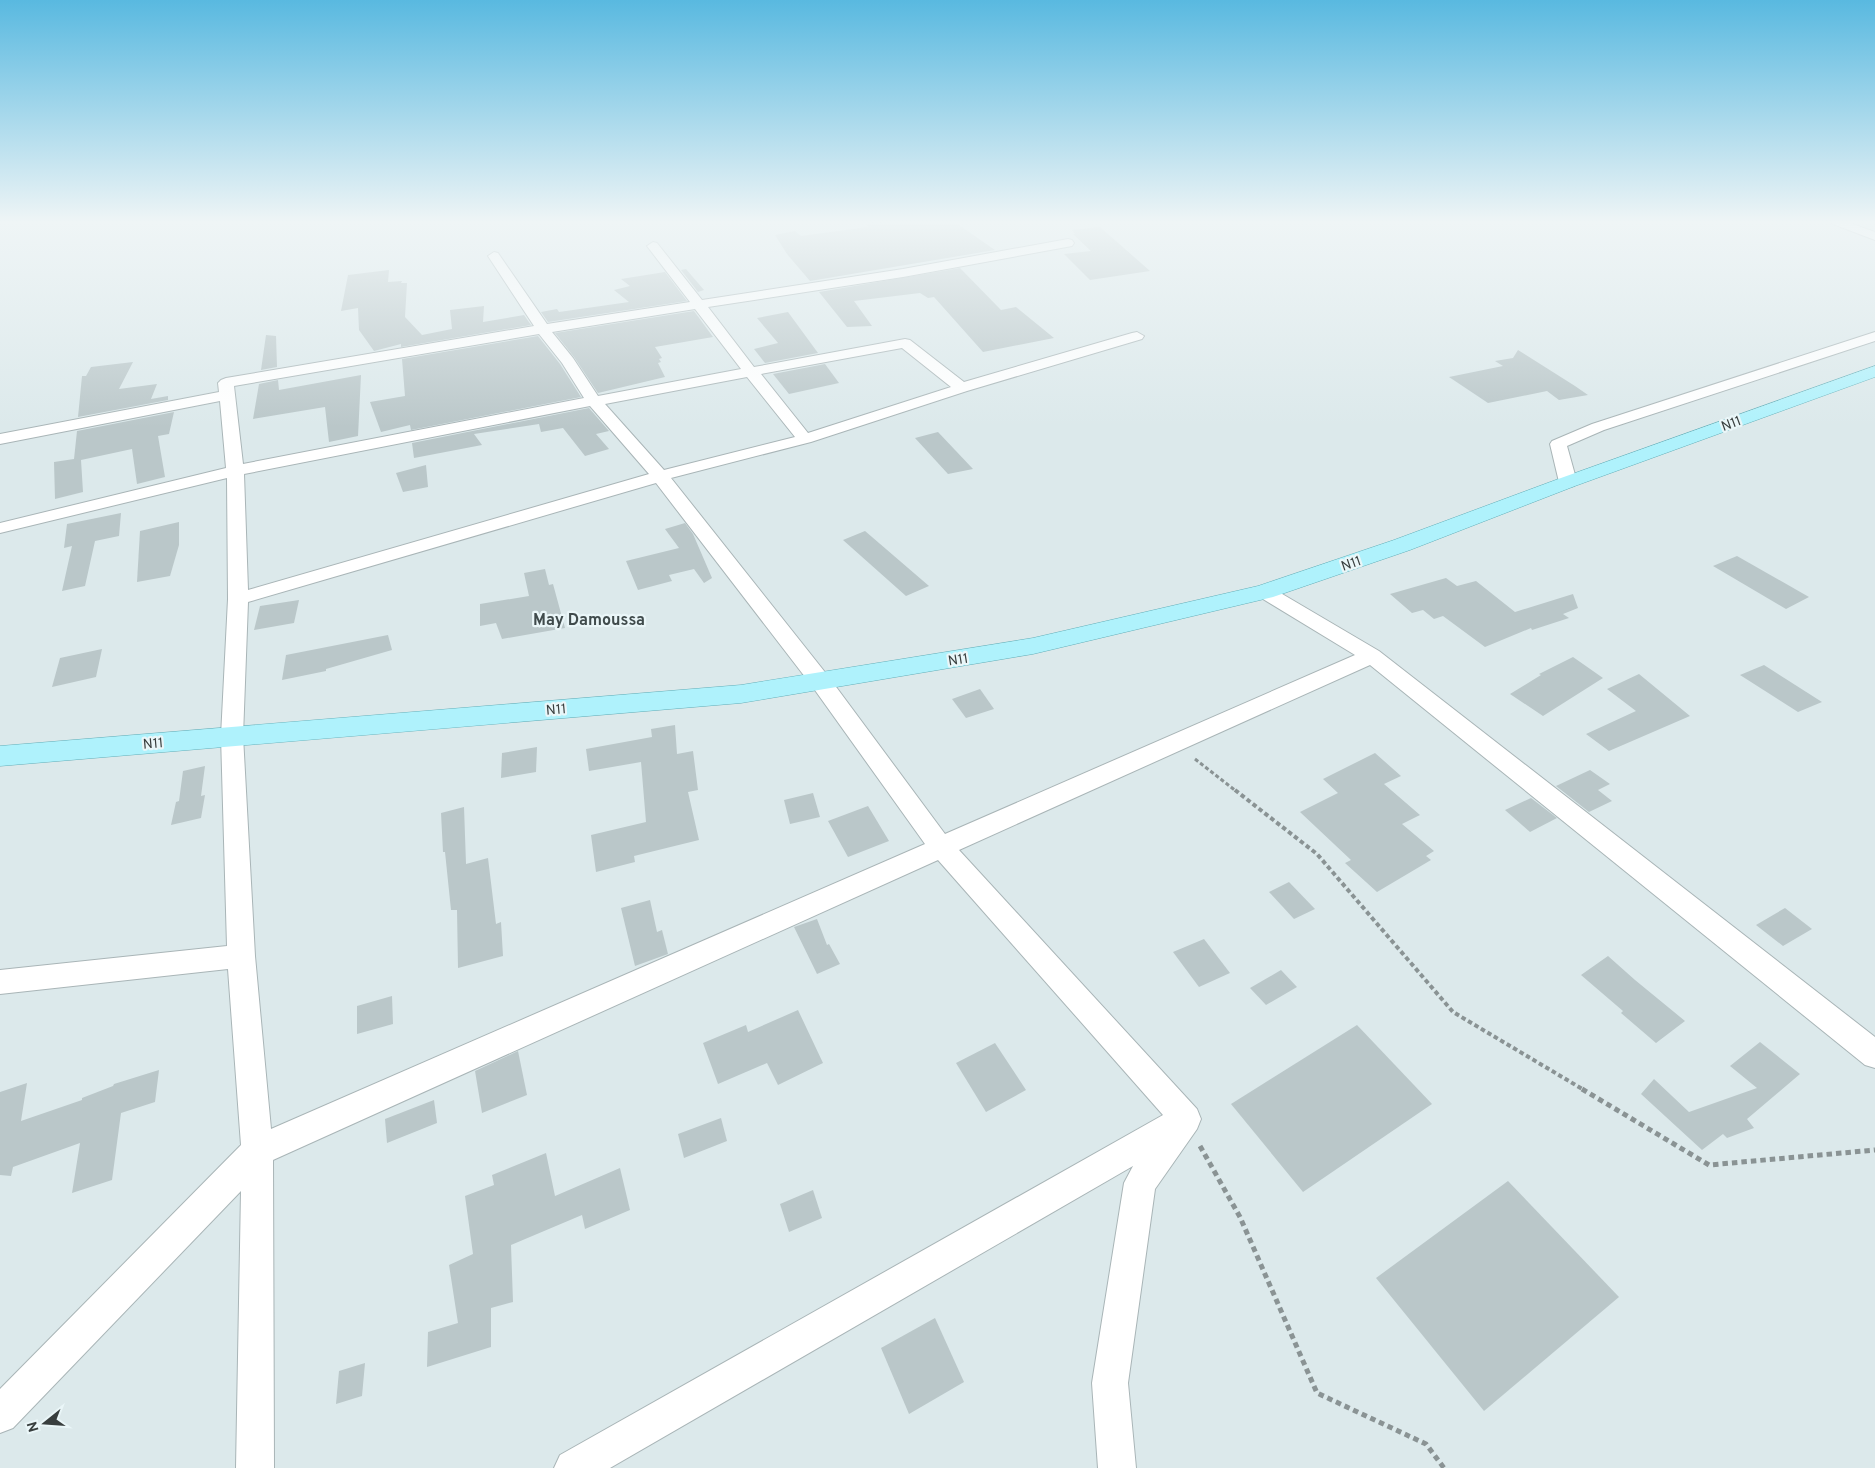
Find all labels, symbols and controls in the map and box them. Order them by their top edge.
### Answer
street label: N11 [1719,413,1744,436]
street label: N11 [1339,553,1364,576]
district label: May Damoussa [533,611,645,631]
street label: N11 [947,650,970,670]
street label: N11 [545,701,567,720]
street label: N11 [142,735,164,754]
north arrow [20,1398,70,1448]
text: N [24,1419,44,1434]

